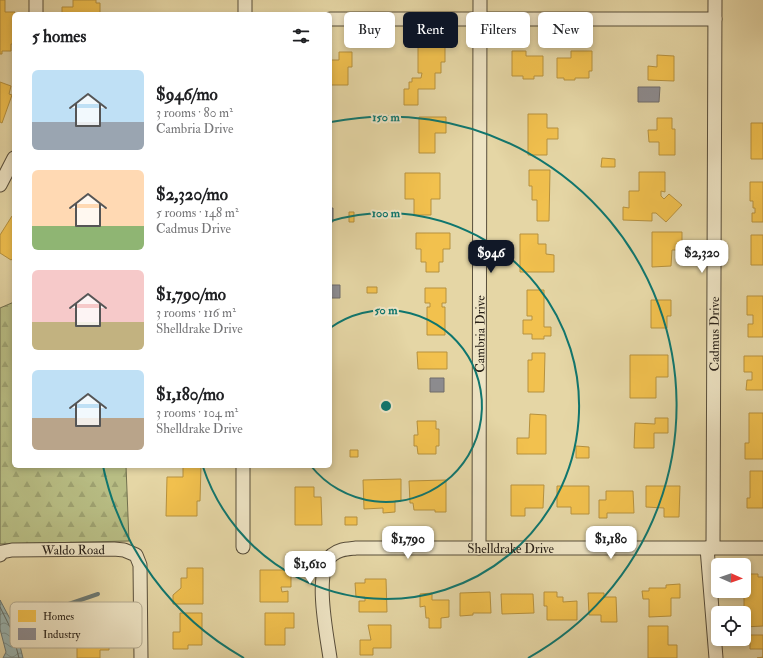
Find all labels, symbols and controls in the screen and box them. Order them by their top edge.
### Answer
chip: Buy [344,12,395,48]
chip: Rent [403,12,458,48]
chip: Filters [466,12,530,48]
chip: New [538,12,593,48]
icon: filters [290,25,312,47]
text: 5 homes [32,26,86,47]
text: $946/mo [156,84,218,105]
icon: home [64,86,112,134]
text: 3 rooms · 80 m² [156,105,233,121]
text: 150 m [372,110,400,125]
text: Cambria Drive [156,121,233,137]
text: $2,320/mo [156,184,228,205]
icon: home [64,186,112,234]
text: 5 rooms · 148 m² [156,205,239,221]
text: 100 m [372,206,401,221]
text: Cadmus Drive [156,221,231,237]
pin: $946 [467,240,515,274]
pin: $2,320 [669,240,735,274]
text: $946 [477,245,505,261]
text: $2,320 [684,245,720,261]
text: $1,790/mo [156,284,226,305]
icon: home [64,286,112,334]
street label: Cambria Drive [472,295,488,373]
street label: Cadmus Drive [707,296,723,372]
text: 50 m [374,303,398,318]
text: 3 rooms · 116 m² [156,305,236,321]
text: Shelldrake Drive [156,321,243,337]
text: $1,180/mo [156,384,224,405]
icon: home [64,386,112,434]
centre of rings [379,399,393,413]
text: 3 rooms · 104 m² [156,405,238,421]
text: Shelldrake Drive [156,421,243,437]
pin: $1,790 [375,526,441,560]
pin: $1,180 [578,526,644,560]
text: $1,790 [391,531,425,547]
text: $1,180 [595,531,627,547]
street label: Shelldrake Drive [467,541,555,557]
street label: Waldo Road [40,542,106,559]
pin: $1,610 [277,551,343,585]
text: $1,610 [294,556,326,572]
north arrow [711,558,751,598]
map controls [711,558,751,646]
legend [10,602,142,648]
button: locate [711,606,751,646]
text: Homes [43,610,74,623]
text: Industry [43,628,81,642]

